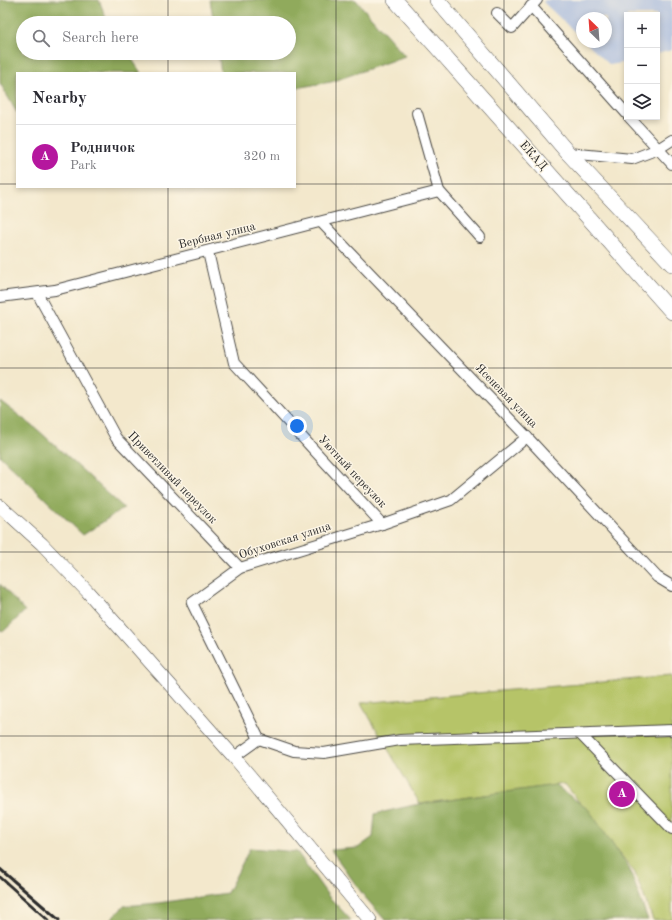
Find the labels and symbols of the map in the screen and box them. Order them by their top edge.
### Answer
north arrow [576,12,612,48]
street label: ЕКАД [517,139,549,173]
street label: Вербная улица [177,221,257,251]
street label: Ясеневая улица [473,362,539,430]
your location [287,416,307,436]
street label: Приветливый переулок [125,430,219,526]
street label: Уютный переулок [316,434,388,510]
street label: Обуховская улица [238,520,333,562]
pin: A [609,779,635,809]

